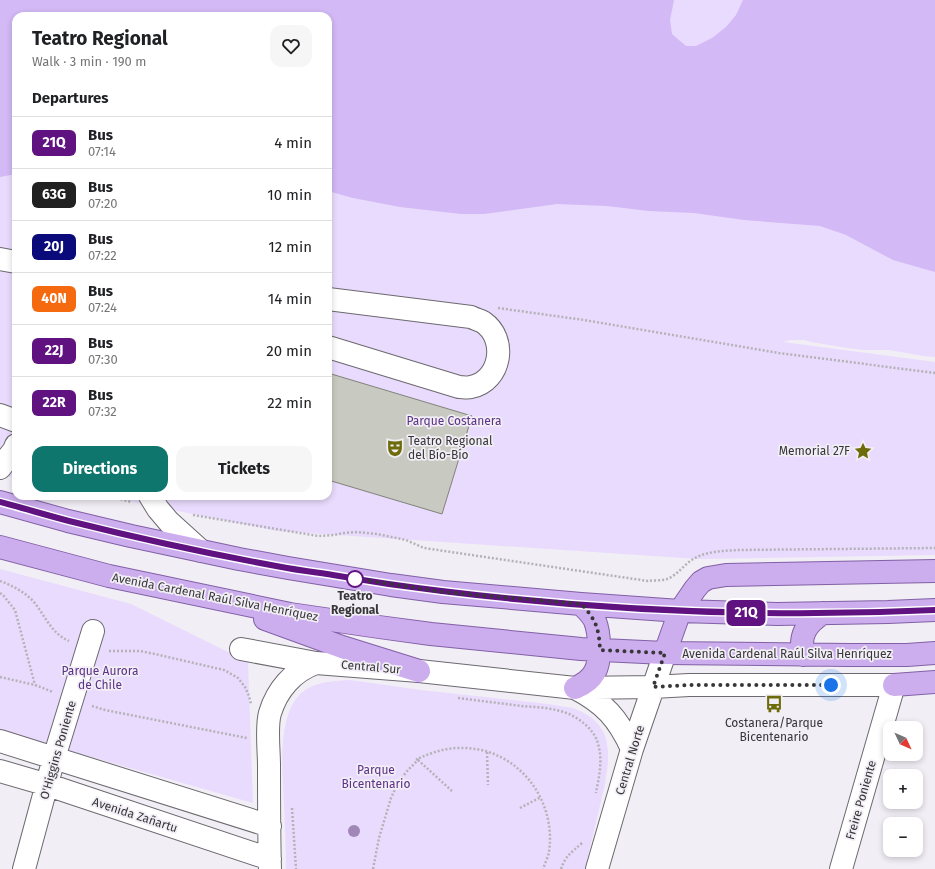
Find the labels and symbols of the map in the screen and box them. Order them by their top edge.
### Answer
park label: Parque Costanera [406,414,502,428]
place label: Teatro Regional del Bío-Bío [408,434,493,462]
theatre icon: Teatro Regional del Bío-Bío [385,438,405,458]
place icon: Memorial 27F [853,441,873,461]
place label: Memorial 27F [779,444,850,458]
street label: Avenida Cardenal Raúl Silva Henríquez [111,570,319,624]
marker: Teatro Regional [346,570,364,588]
place label: Teatro Regional [331,589,379,617]
line badge: 21Q [723,600,769,626]
street label: Avenida Cardenal Raúl Silva Henríquez [682,647,892,661]
street label: Central Sur [341,657,402,677]
park label: Parque Aurora de Chile [62,664,138,692]
your location [821,675,841,695]
bus stop icon: Costanera/Parque Bicentenario [764,694,784,714]
street label: O'Higgins Poniente [37,699,79,801]
place label: Costanera/Parque Bicentenario [725,716,823,744]
north arrow [883,721,923,761]
street label: Central Norte [613,723,647,797]
street label: Freire Poniente [843,759,879,841]
park label: Parque Bicentenario [341,763,411,791]
street label: Avenida Zañartu [91,795,179,835]

